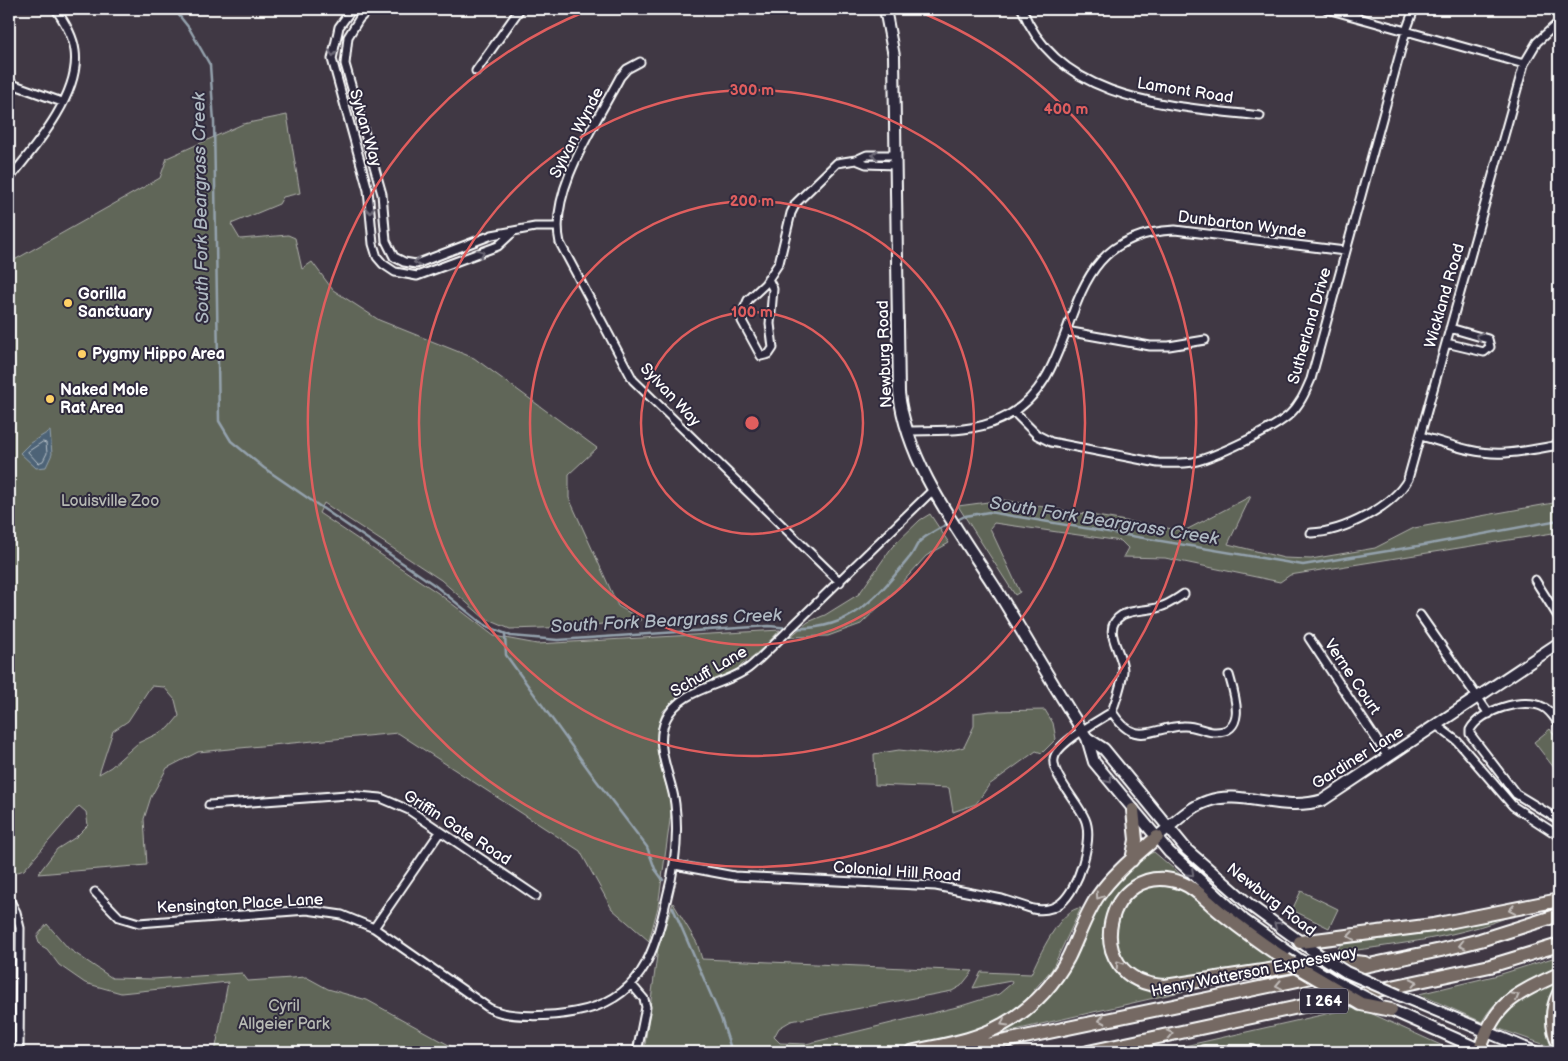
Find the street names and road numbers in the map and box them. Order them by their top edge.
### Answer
street label: Lamont Road [1136,74,1234,108]
street label: Sylvan Wynde [546,84,608,181]
street label: Sylvan Way [345,87,385,170]
street label: Dunbarton Wynde [1177,208,1308,242]
street label: Wickland Road [1421,242,1469,350]
street label: Sutherland Drive [1284,265,1336,386]
street label: Newburg Road [874,300,896,408]
street label: Sylvan Way [636,359,705,431]
street label: Verne Court [1320,636,1384,718]
street label: Schuff Lane [667,642,751,702]
street label: Gardiner Lane [1309,722,1408,794]
street label: Griffin Gate Road [400,786,514,870]
street label: Colonial Hill Road [832,858,962,886]
street label: Newburg Road [1223,859,1319,941]
street label: Kensington Place Lane [156,890,324,918]
street label: Henry Watterson Expressway [1149,943,1359,1001]
road number: I 264 [1300,988,1348,1014]

